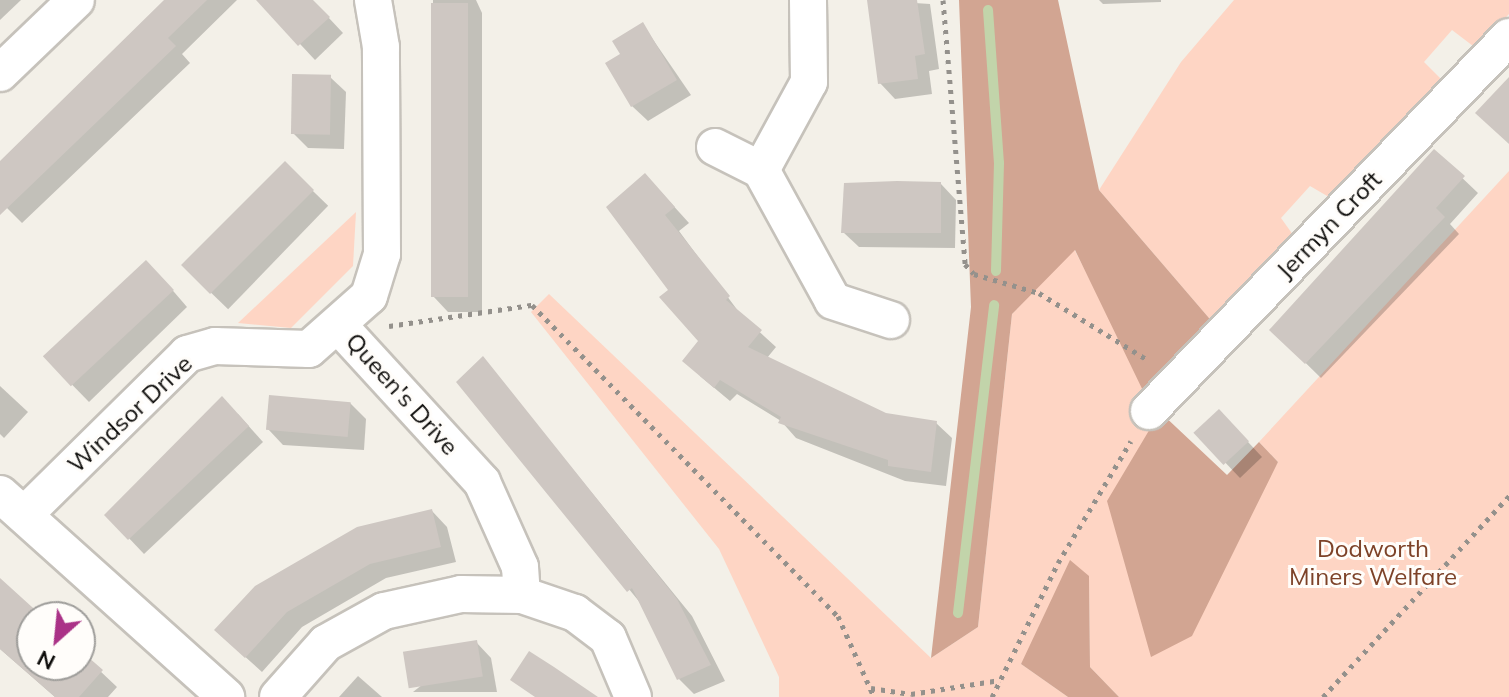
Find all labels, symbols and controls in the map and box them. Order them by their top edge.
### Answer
street label: Jermyn Croft [1271,165,1387,285]
street label: Queen's Drive [340,327,464,461]
street label: Windsor Drive [62,349,198,479]
park label: Dodworth Miners Welfare [1289,535,1457,591]
north arrow [16,601,96,681]
text: N [32,644,60,677]

